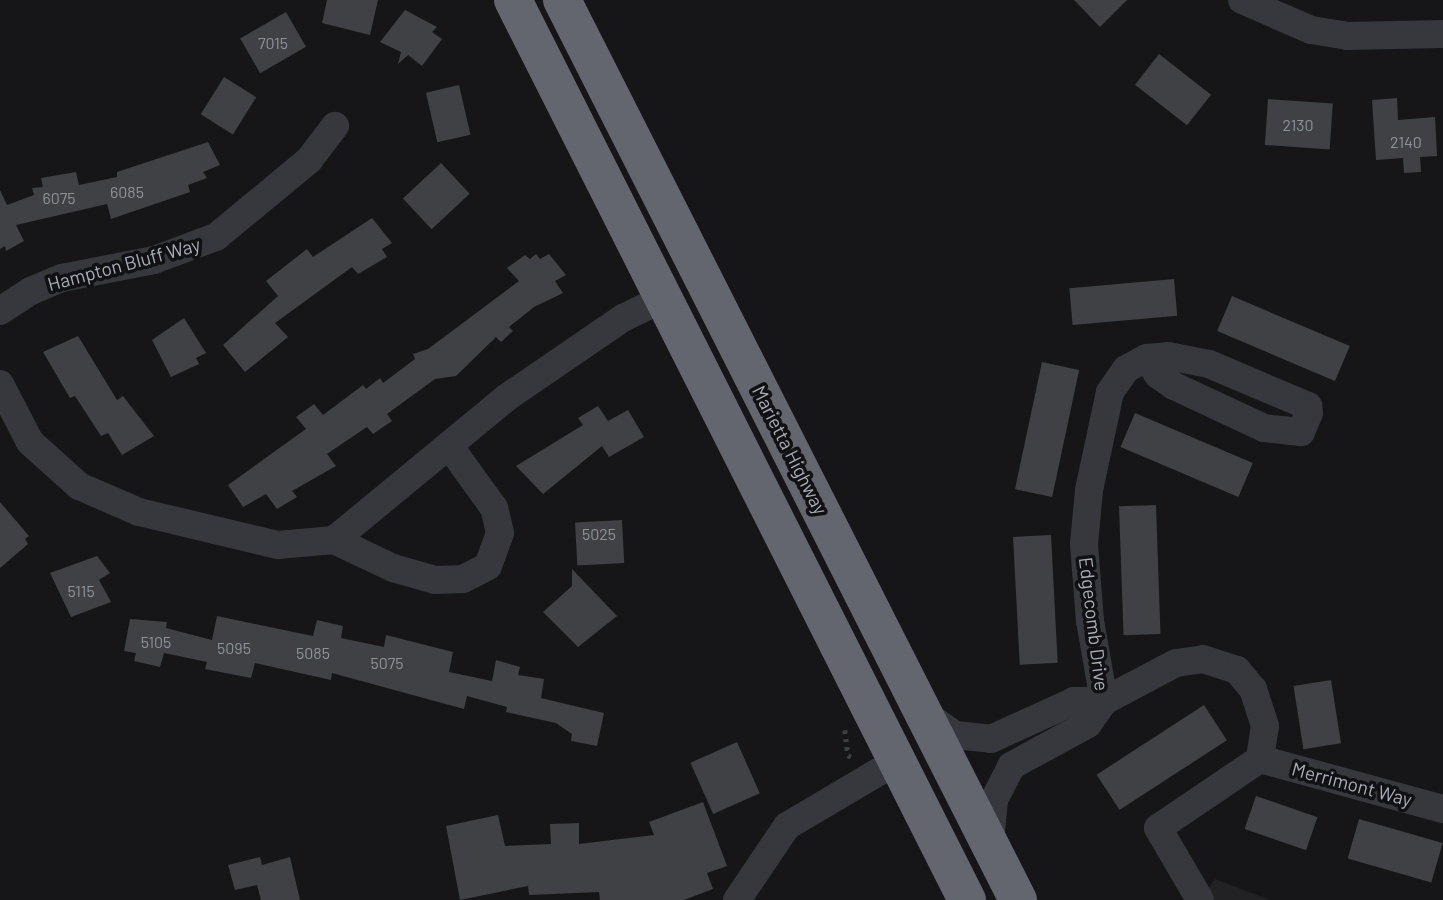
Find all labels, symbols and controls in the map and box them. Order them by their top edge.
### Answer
house number: 7015 [258,33,288,53]
house number: 2130 [1282,115,1314,135]
house number: 2140 [1390,132,1422,152]
house number: 6085 [110,182,144,202]
house number: 6075 [42,188,76,208]
street label: Hampton Bluff Way [45,233,203,295]
street label: Marietta Highway [748,382,832,518]
house number: 5025 [582,524,616,544]
street label: Edgecomb Drive [1074,556,1114,692]
house number: 5115 [67,581,95,601]
house number: 5105 [141,632,171,652]
house number: 5095 [217,638,251,658]
house number: 5085 [296,643,330,663]
house number: 5075 [370,653,404,673]
street label: Merrimont Way [1289,757,1415,811]

